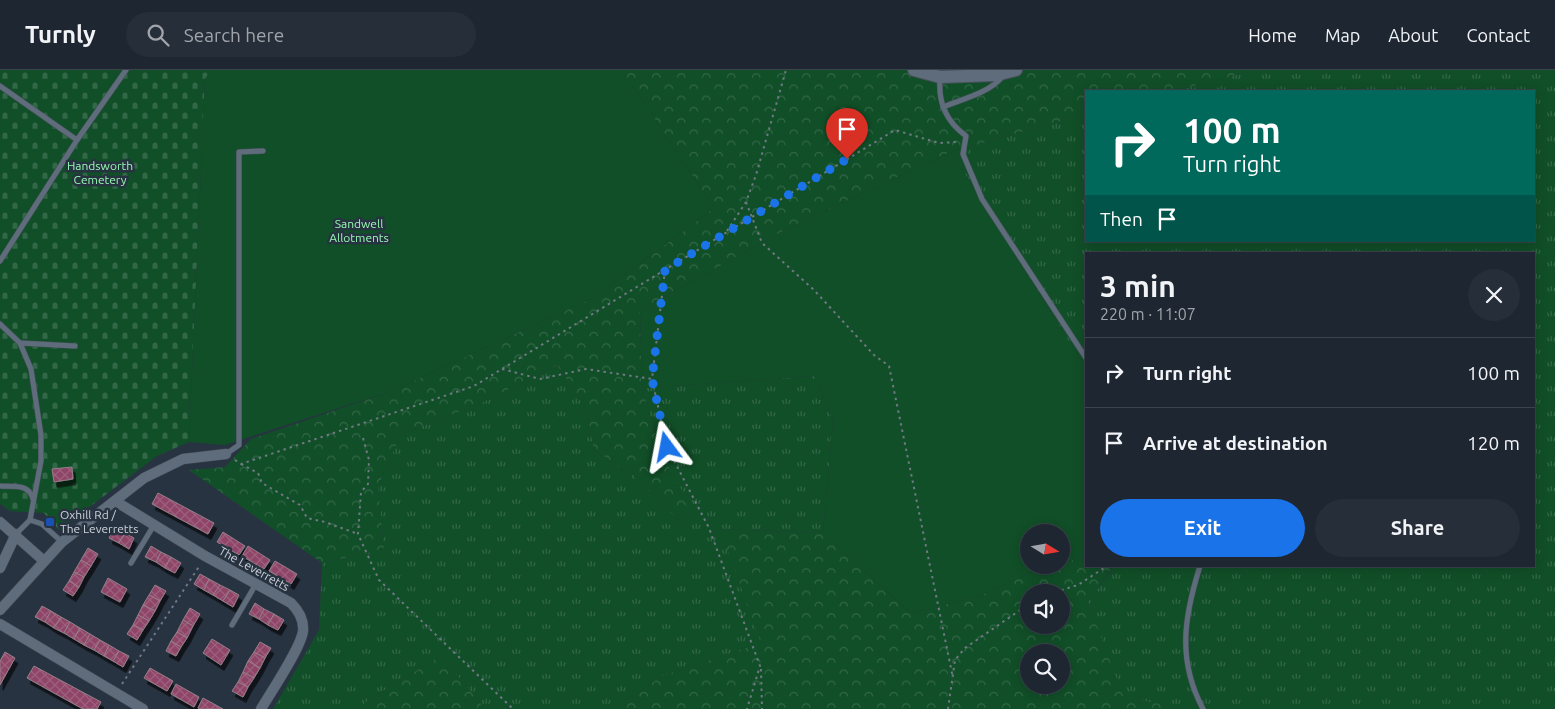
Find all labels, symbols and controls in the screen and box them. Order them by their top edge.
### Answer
search box [126,12,476,57]
text: Turnly [25,21,96,48]
icon: search [144,21,172,49]
text: Search here [184,24,284,46]
text: Home [1248,25,1297,45]
text: Map [1325,25,1360,45]
text: About [1388,25,1438,45]
text: Contact [1466,25,1530,45]
pin [826,108,868,159]
icon: right [1100,110,1165,175]
text: 100 m [1183,110,1281,150]
icon: arrive [833,115,861,143]
text: Turn right [1183,151,1281,176]
park label: Handsworth Cemetery [67,159,133,186]
icon: arrive [1153,205,1181,233]
text: Then [1100,208,1143,230]
park label: Sandwell Allotments [329,217,389,244]
text: 3 min [1100,269,1176,303]
button: close [1468,269,1520,321]
text: 220 m · 11:07 [1100,305,1196,323]
icon: right [1100,359,1128,387]
text: Turn right [1143,362,1231,384]
text: 100 m [1467,362,1520,384]
position arrow [640,420,692,472]
icon: arrive [1100,429,1128,457]
text: Arrive at destination [1143,432,1328,454]
text: 120 m [1467,432,1520,454]
button: Exit [1100,499,1305,557]
button: Share [1315,499,1520,557]
place label: Oxhill Rd / The Leverretts [60,508,138,535]
marker: Oxhill Rd / The Leverretts [44,516,56,528]
north arrow [1020,524,1070,574]
map controls [1020,524,1070,694]
street label: The Leverretts [217,544,292,593]
button: sound [1020,584,1070,634]
button: search [1020,644,1070,694]

